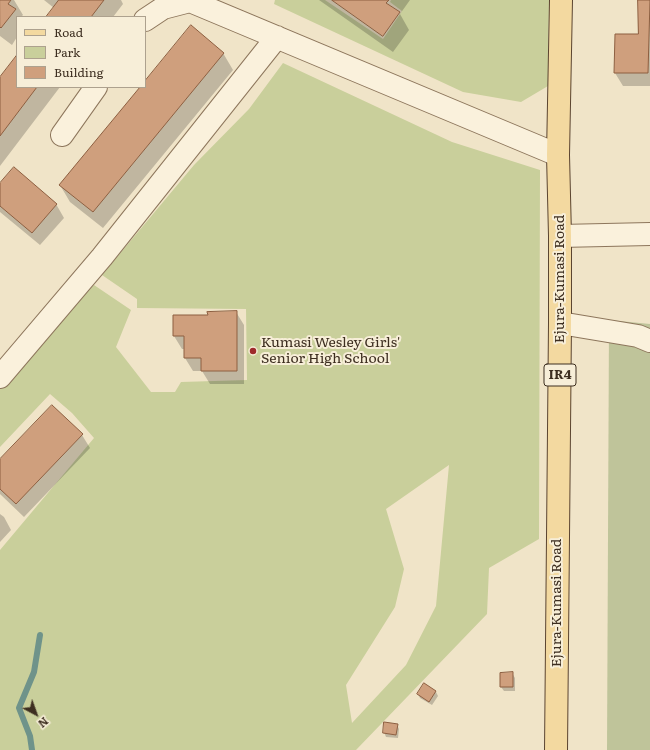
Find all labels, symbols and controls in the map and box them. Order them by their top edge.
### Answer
legend [16,16,146,88]
text: Road [54,23,83,41]
text: Park [54,43,80,61]
text: Building [54,63,103,81]
street label: Ejura-Kumasi Road [552,215,568,343]
place label: Kumasi Wesley Girls' Senior High School [261,335,400,368]
marker: Kumasi Wesley Girls' Senior High School [248,346,258,356]
road number: IR4 [544,364,576,386]
street label: Ejura-Kumasi Road [549,539,565,667]
north arrow [16,694,56,734]
text: N [35,714,53,732]

